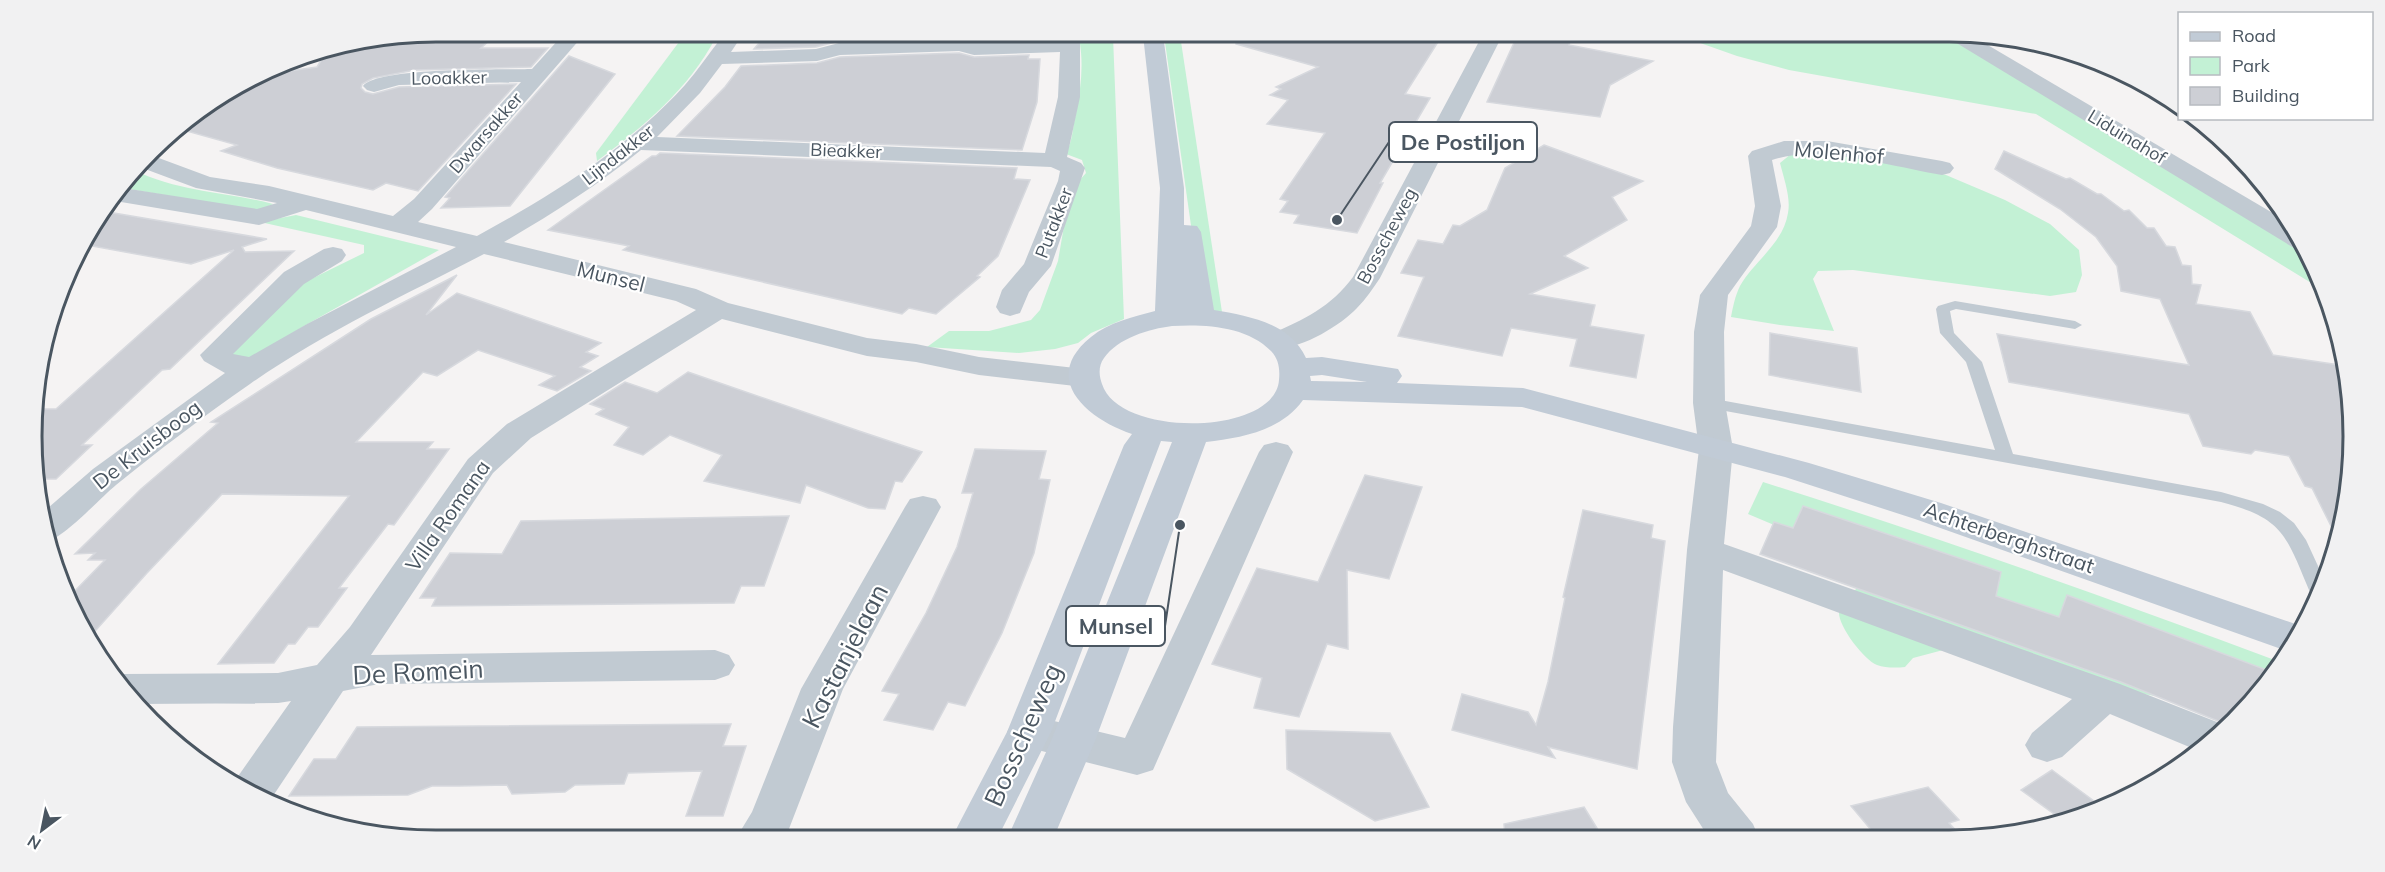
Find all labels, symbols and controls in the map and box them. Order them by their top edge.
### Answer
legend [2178,12,2373,120]
text: Road [2232,24,2276,47]
text: Park [2232,54,2271,77]
street label: Looakker [411,65,488,90]
text: Building [2232,84,2300,107]
street label: Dwarsakker [444,87,528,178]
street label: Liduinahof [2084,104,2172,169]
street label: Lijndakker [577,119,659,190]
callout: De Postiljon [1389,122,1537,162]
text: De Postiljon [1401,128,1525,156]
street label: Molenhof [1793,135,1886,169]
street label: Bieakker [810,138,883,163]
street label: Putakker [1030,184,1078,261]
street label: Bosscheweg [1352,184,1422,288]
street label: Munsel [574,255,648,297]
street label: De Kruisboog [87,394,206,495]
street label: Villa Romana [399,455,495,576]
street label: Achterberghstraat [1921,496,2098,578]
street label: Kastanjelaan [794,578,895,734]
callout: Munsel [1066,606,1165,646]
text: Munsel [1079,612,1153,640]
street label: De Romein [352,652,484,691]
street label: Bosscheweg [976,658,1069,811]
north arrow [12,800,72,860]
text: N [24,831,44,854]

